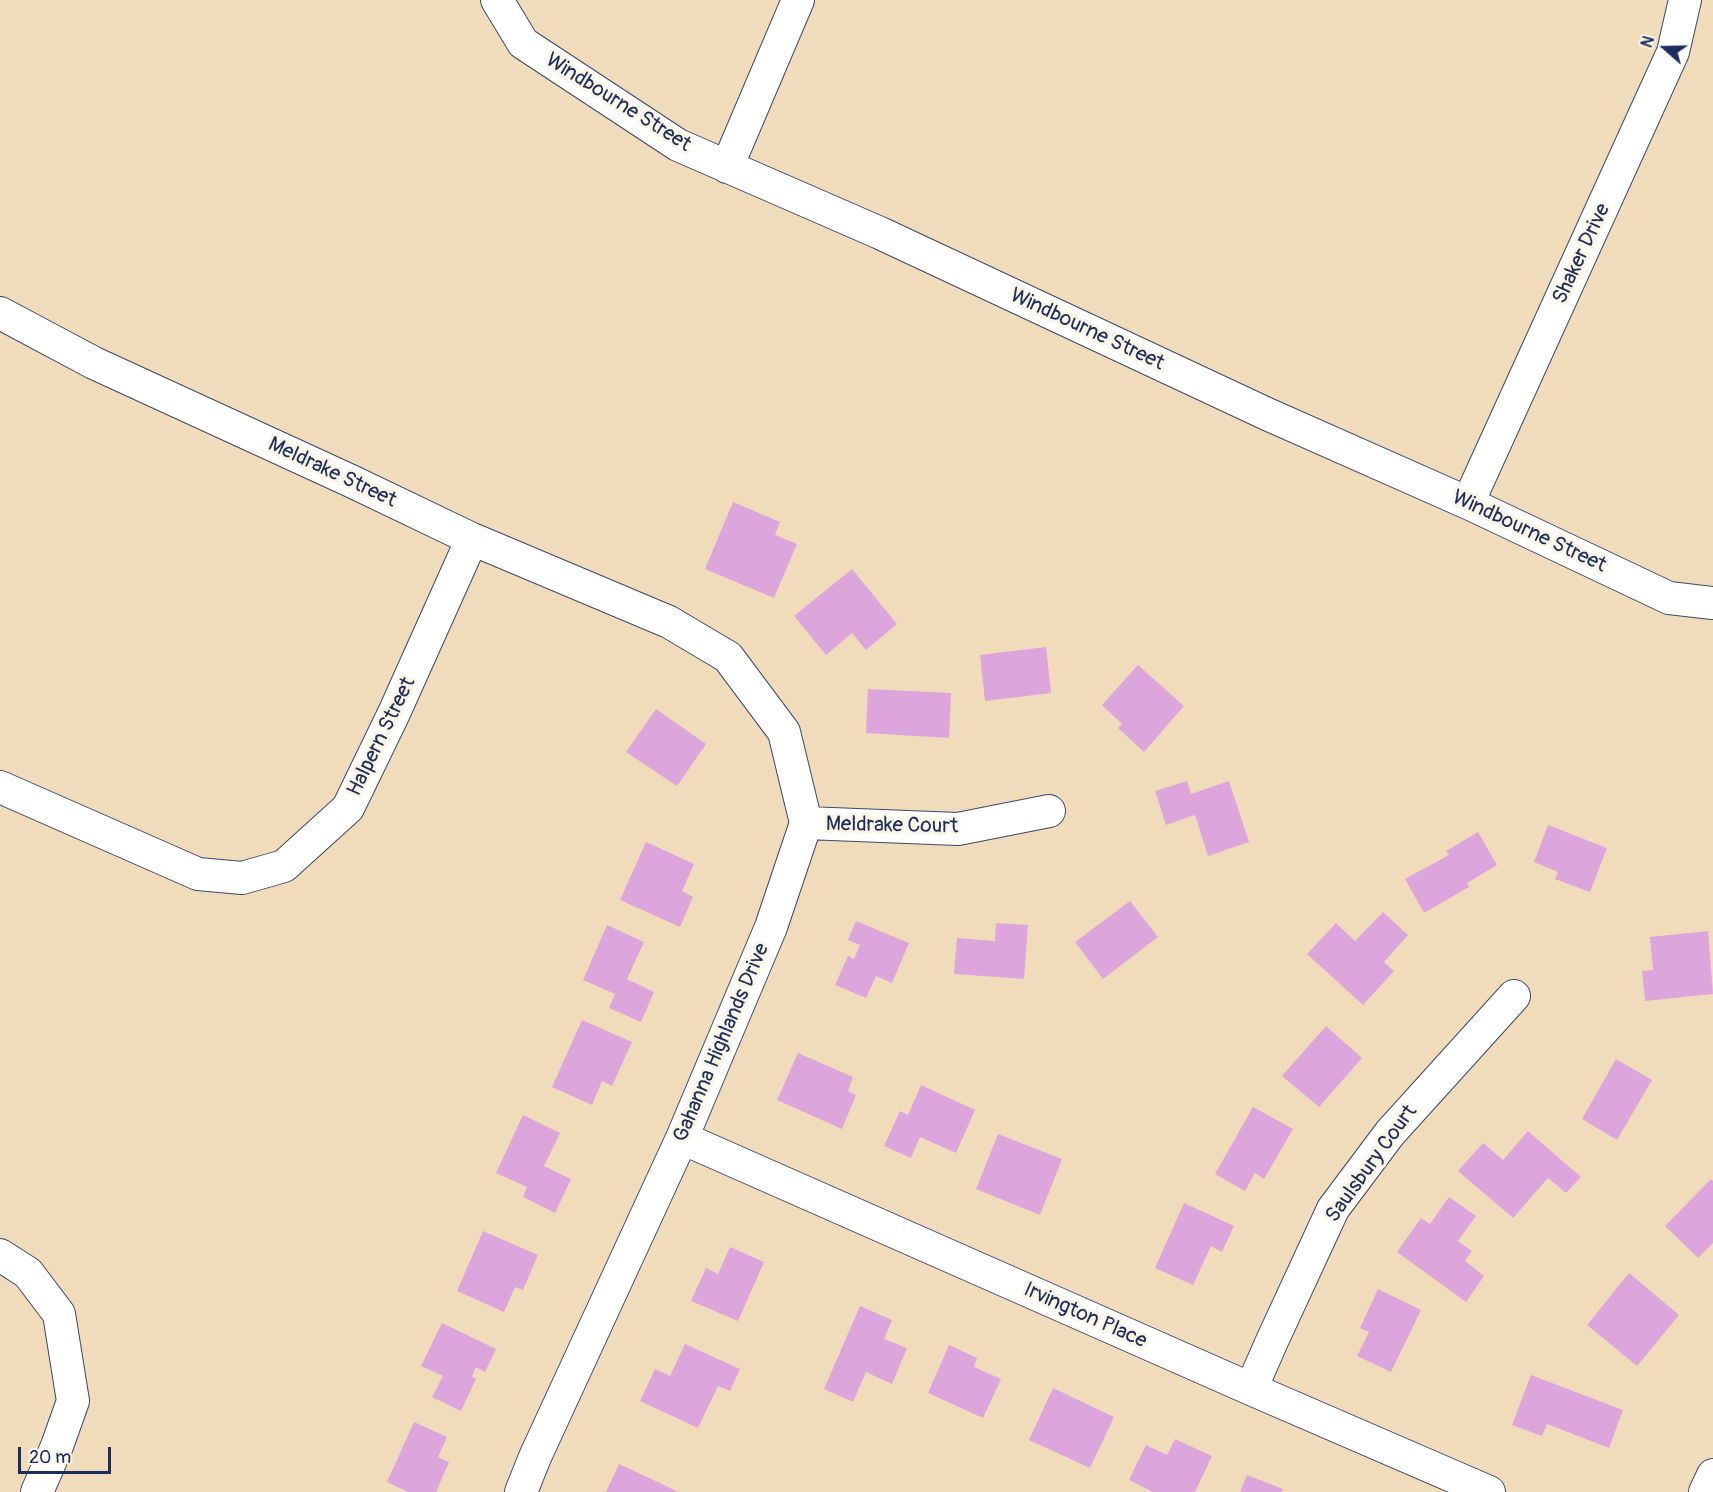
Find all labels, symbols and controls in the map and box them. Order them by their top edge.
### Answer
north arrow [1635,18,1695,78]
text: N [1637,33,1659,50]
street label: Windbourne Street [540,48,696,158]
street label: Shaker Drive [1548,200,1616,308]
street label: Windbourne Street [1006,283,1168,377]
street label: Meldrake Street [264,432,400,514]
street label: Windbourne Street [1448,485,1610,579]
street label: Halpern Street [342,673,422,801]
street label: Meldrake Court [826,812,958,840]
street label: Gahanna Highlands Drive [669,940,775,1146]
street label: Saulsbury Court [1321,1100,1423,1228]
street label: Irvington Place [1019,1278,1151,1354]
scale bar [21,1435,114,1473]
text: 20 m [29,1446,71,1469]

